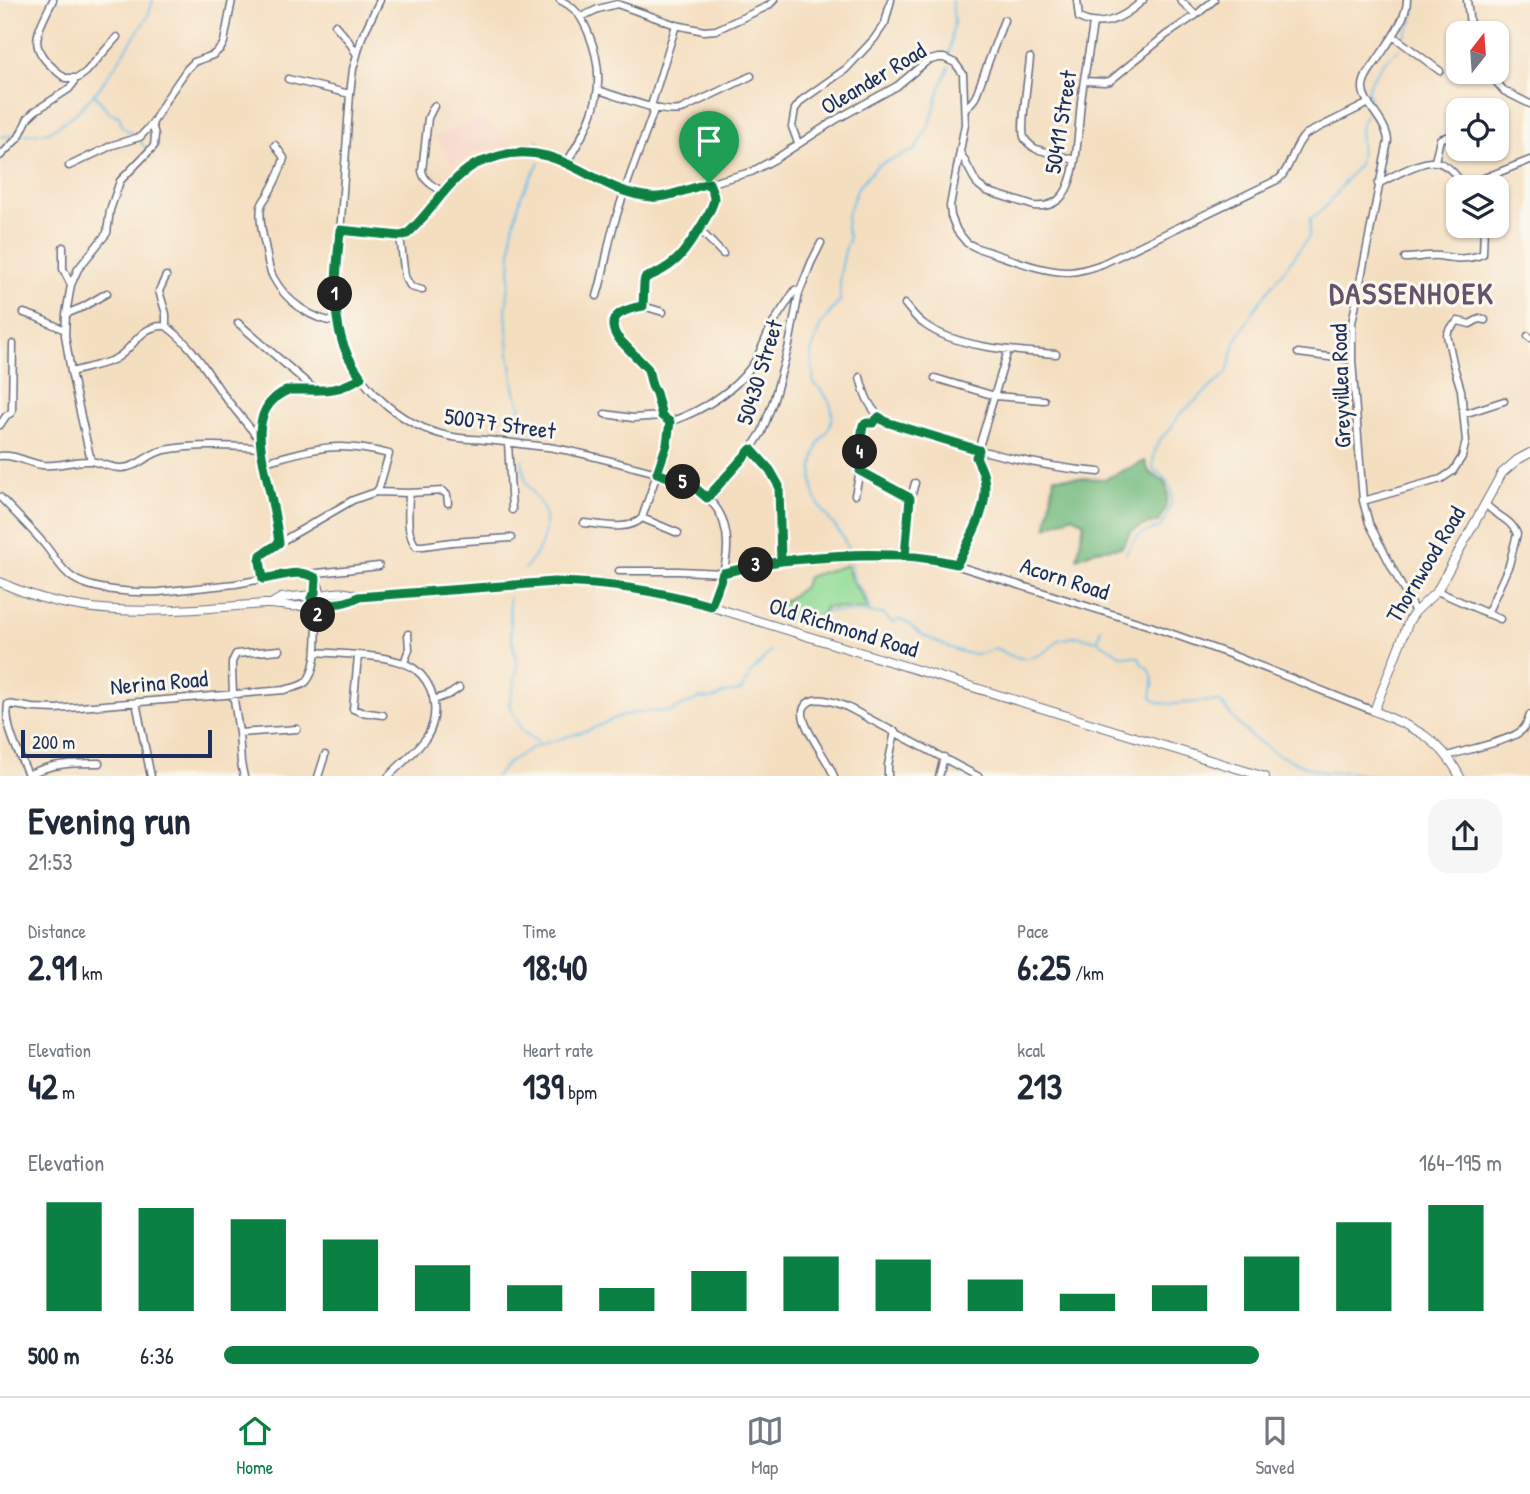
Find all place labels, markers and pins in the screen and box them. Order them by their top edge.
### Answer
pin [679,111,739,183]
pin: 1 [318,276,352,312]
pin: 4 [842,434,878,470]
pin: 5 [666,464,700,500]
pin: 3 [738,548,774,582]
pin: 2 [300,598,336,632]

